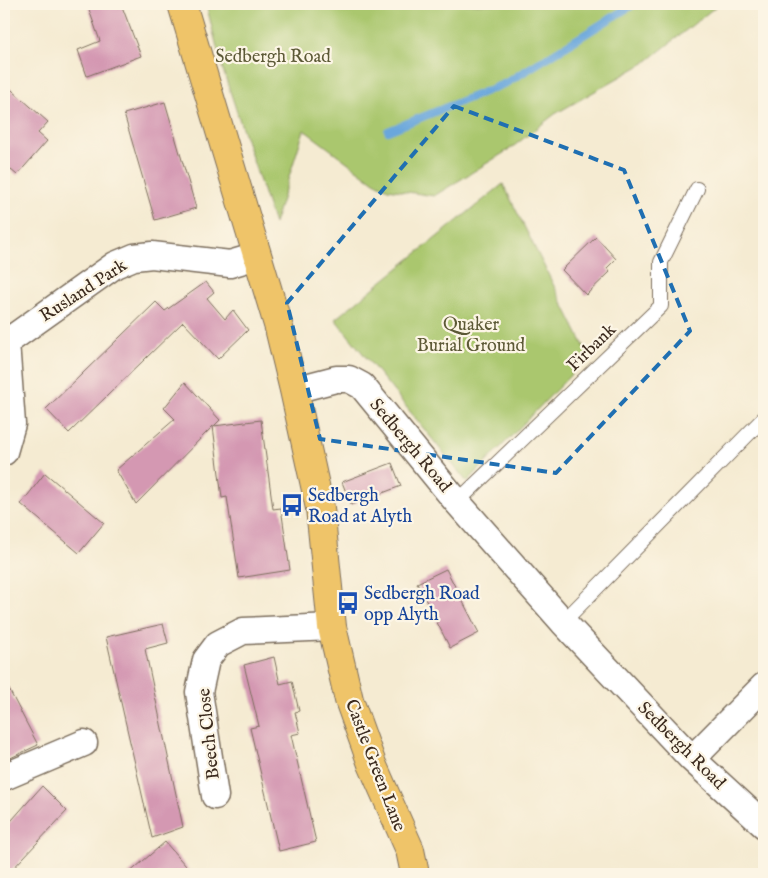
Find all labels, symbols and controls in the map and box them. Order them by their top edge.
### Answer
park label: Sedbergh Road [215,46,331,69]
street label: Rusland Park [36,254,132,328]
park label: Quaker Burial Ground [417,314,526,358]
street label: Firbank [563,319,622,377]
street label: Sedbergh Road [364,394,456,498]
place label: Sedbergh Road at Alyth [308,485,412,529]
bus stop icon: Sedbergh Road at Alyth [279,492,305,518]
place label: Sedbergh Road opp Alyth [364,583,480,627]
bus stop icon: Sedbergh Road opp Alyth [335,590,361,616]
street label: Beech Close [193,687,226,781]
street label: Castle Green Lane [339,696,410,835]
street label: Sedbergh Road [632,697,730,795]

